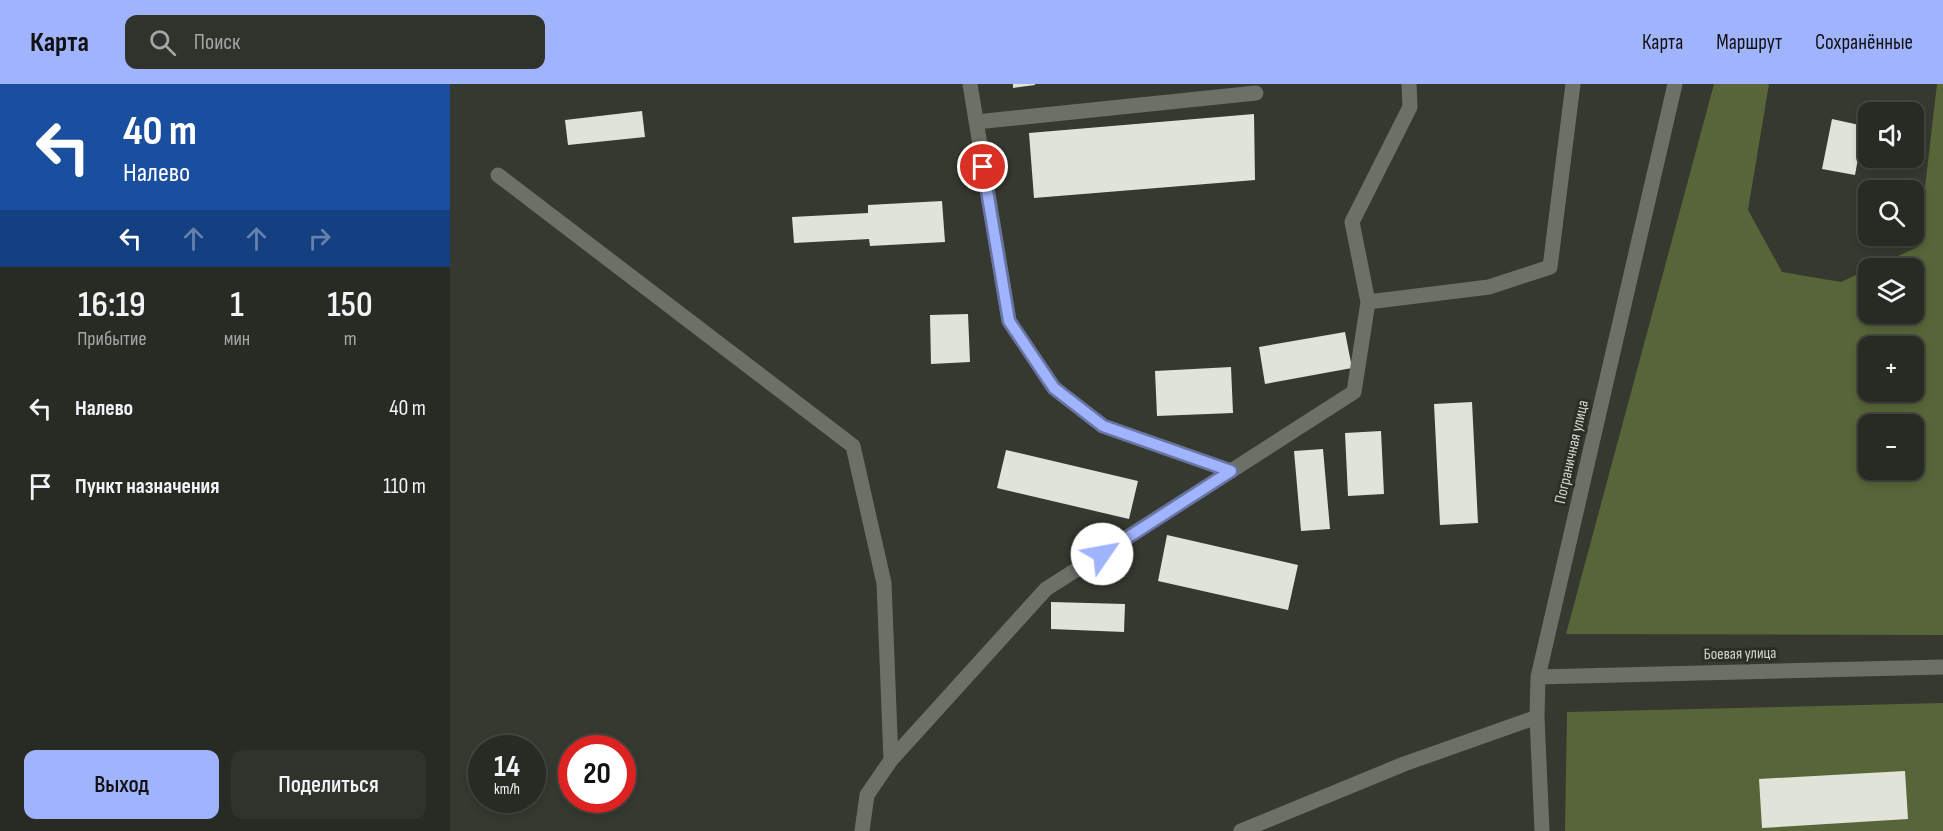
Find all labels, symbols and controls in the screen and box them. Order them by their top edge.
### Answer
search box [125,15,545,69]
text: Карта [30,26,89,59]
icon: search [146,26,179,59]
text: Поиск [194,29,240,56]
text: Карта [1642,30,1683,55]
text: Маршрут [1716,30,1782,55]
text: Сохранённые [1815,30,1913,55]
map controls [1858,102,1924,480]
button: sound [1858,102,1924,168]
text: 40 m [123,106,197,157]
icon: left [24,108,102,186]
pin [957,141,1008,192]
icon: arrive [966,150,999,183]
text: Налево [123,157,190,189]
button: search [1858,180,1924,246]
icon: left [114,222,147,255]
icon: ahead [177,222,210,255]
icon: ahead [240,222,273,255]
icon: right [303,222,336,255]
button: layers [1858,258,1924,324]
text: 16:19 [78,284,146,327]
text: 1 [230,284,244,327]
text: 150 [327,284,373,327]
text: Прибытие [77,327,147,351]
text: мин [224,327,250,351]
text: m [344,327,356,351]
button: + [1858,336,1924,402]
icon: left [24,392,57,425]
text: Налево [75,395,133,422]
text: 40 m [389,395,426,422]
street label: Пограничная улица [1551,398,1593,506]
button: − [1858,414,1924,480]
icon: arrive [24,470,57,503]
text: Пункт назначения [75,473,219,500]
text: 110 m [383,473,426,500]
position arrow [1070,522,1134,586]
street label: Боевая улица [1703,644,1777,664]
speed limit sign: 20 [558,735,636,813]
text: 14 [494,749,520,785]
button: Выход [24,750,219,819]
button: Поделиться [231,750,426,819]
text: km/h [494,780,520,799]

